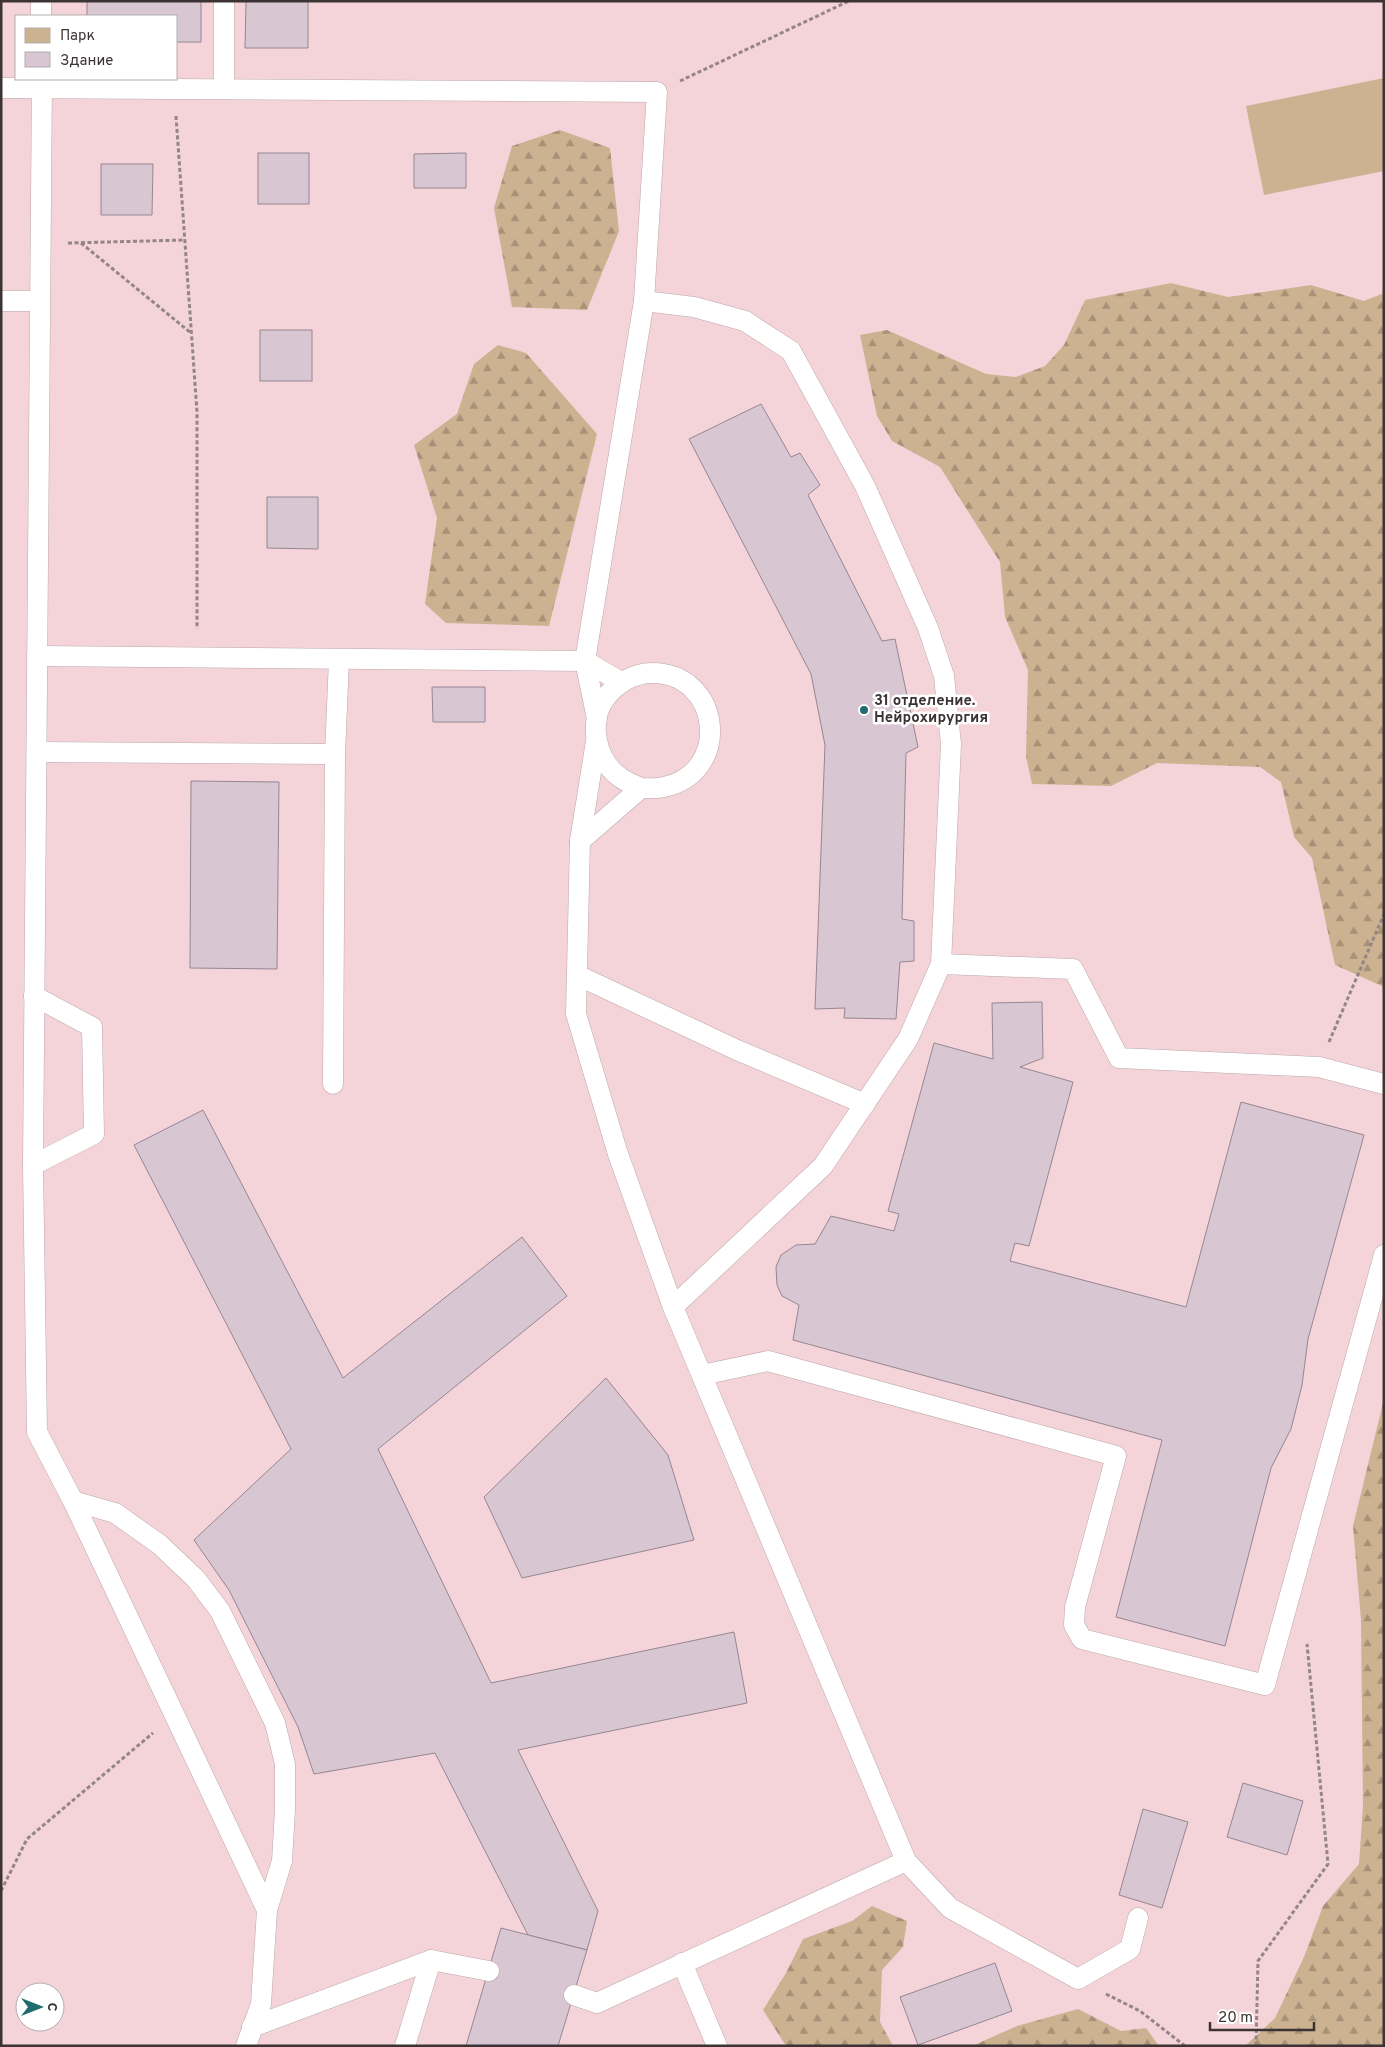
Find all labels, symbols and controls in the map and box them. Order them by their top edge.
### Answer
legend [15,15,178,80]
text: Парк [60,27,95,46]
text: Здание [60,52,113,71]
place label: 31 отделение. Нейрохирургия [874,692,988,728]
marker: 31 отделение. Нейрохирургия [858,704,870,716]
north arrow [15,1982,65,2032]
scale bar [1210,2000,1314,2032]
text: С [43,2003,60,2012]
text: 20 m [1218,2009,1253,2028]

